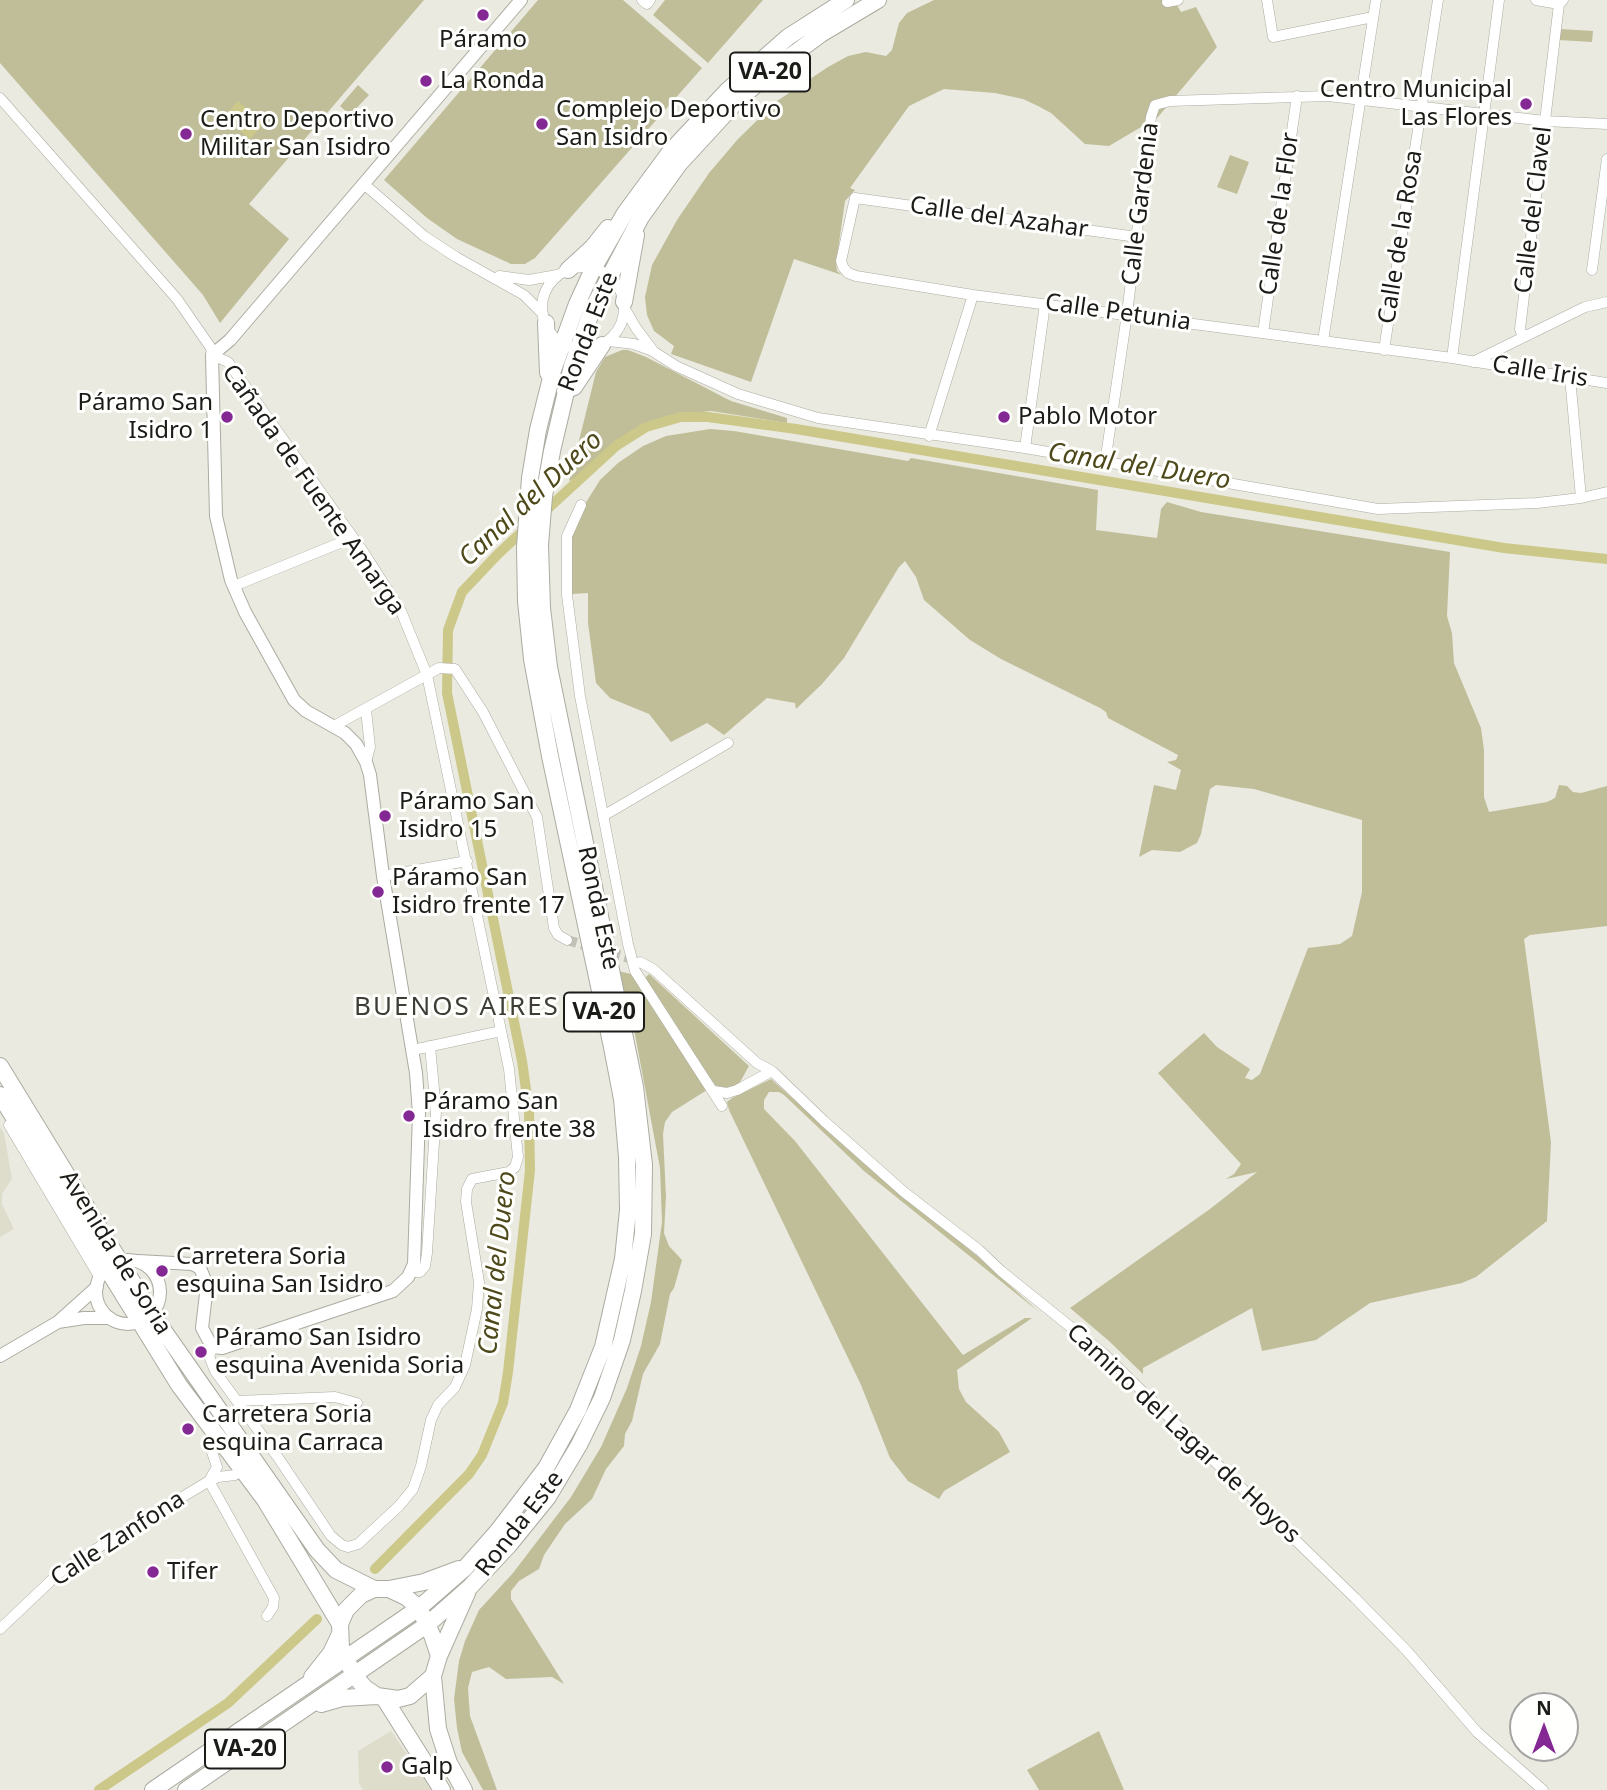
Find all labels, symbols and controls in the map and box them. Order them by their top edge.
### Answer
marker: Páramo [475,7,491,23]
place label: Páramo [439,26,527,54]
road number: VA-20 [730,53,810,92]
place label: La Ronda [440,67,545,95]
marker: La Ronda [418,73,434,89]
place label: Centro Municipal Las Flores [1320,76,1512,132]
place label: Complejo Deportivo San Isidro [556,96,781,152]
marker: Centro Municipal Las Flores [1518,96,1534,112]
place label: Centro Deportivo Militar San Isidro [200,106,394,162]
marker: Complejo Deportivo San Isidro [534,116,550,132]
street label: Calle Gardenia [1117,121,1165,287]
street label: Calle del Clavel [1509,125,1559,295]
marker: Centro Deportivo Militar San Isidro [178,126,194,142]
street label: Calle de la Flor [1254,131,1306,297]
street label: Calle de la Rosa [1373,148,1429,326]
street label: Calle del Azahar [908,191,1090,245]
street label: Ronda Este [553,268,625,396]
street label: Calle Petunia [1043,289,1193,337]
street label: Calle Iris [1490,350,1590,394]
street label: Cañada de Fuente Amarga [215,359,411,621]
place label: Páramo San Isidro 1 [77,389,213,445]
place label: Pablo Motor [1018,403,1157,431]
marker: Páramo San Isidro 1 [219,409,235,425]
marker: Pablo Motor [996,409,1012,425]
water label: Canal del Duero [453,425,609,573]
water label: Canal del Duero [1045,437,1233,497]
place label: Páramo San Isidro 15 [399,788,535,844]
marker: Páramo San Isidro 15 [377,808,393,824]
street label: Ronda Este [571,843,625,973]
place label: Páramo San Isidro frente 17 [392,864,565,920]
marker: Páramo San Isidro frente 17 [370,884,386,900]
district label: BUENOS AIRES [356,992,558,1024]
road number: VA-20 [564,993,644,1032]
place label: Páramo San Isidro frente 38 [423,1088,596,1144]
marker: Páramo San Isidro frente 38 [401,1108,417,1124]
street label: Avenida de Soria [53,1166,177,1340]
water label: Canal del Duero [473,1170,523,1356]
place label: Carretera Soria esquina San Isidro [176,1243,384,1299]
marker: Carretera Soria esquina San Isidro [154,1263,170,1279]
street label: Camino del Lagar de Hoyos [1060,1318,1306,1550]
place label: Páramo San Isidro esquina Avenida Soria [215,1324,464,1380]
marker: Páramo San Isidro esquina Avenida Soria [193,1344,209,1360]
place label: Carretera Soria esquina Carraca [202,1401,384,1457]
marker: Carretera Soria esquina Carraca [180,1421,196,1437]
street label: Ronda Este [470,1466,570,1582]
street label: Calle Zanfona [46,1485,190,1593]
place label: Tifer [167,1558,218,1586]
marker: Tifer [145,1564,161,1580]
north arrow [1509,1692,1579,1762]
text: N [1536,1695,1552,1721]
road number: VA-20 [205,1730,285,1768]
place label: Galp [401,1753,453,1781]
marker: Galp [379,1759,395,1775]

